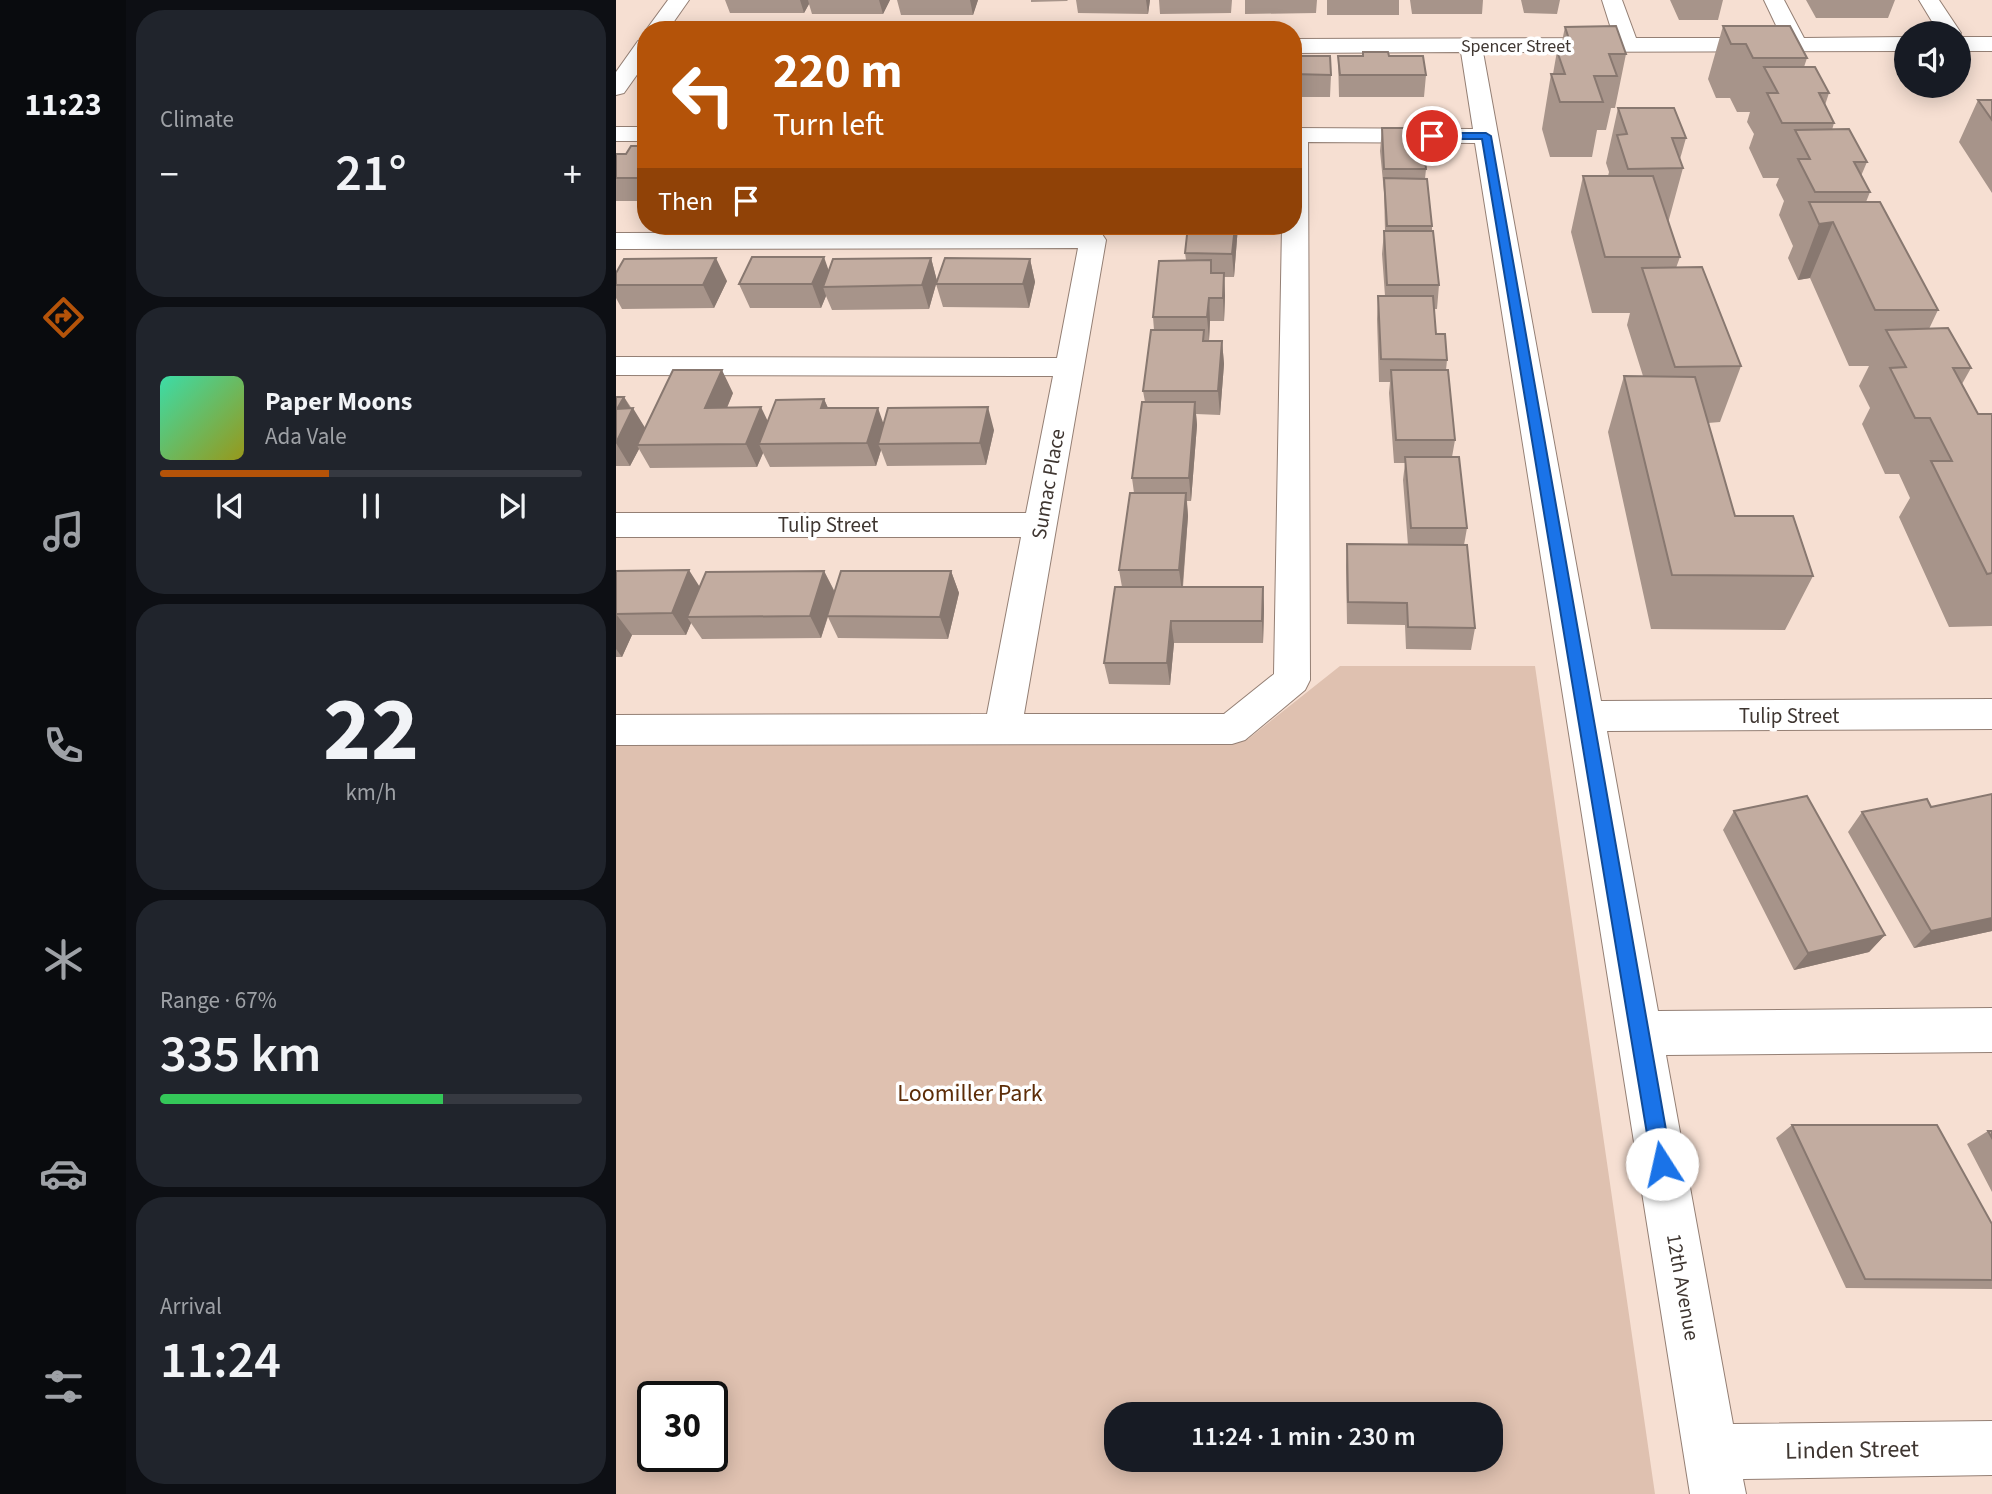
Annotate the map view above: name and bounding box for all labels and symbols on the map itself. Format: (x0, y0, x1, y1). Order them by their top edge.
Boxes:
street label: Spencer Street (1461, 34, 1571, 59)
pin (1402, 106, 1462, 166)
street label: Sumac Place (1024, 426, 1072, 542)
street label: Tulip Street (778, 510, 878, 540)
street label: Tulip Street (1739, 701, 1839, 731)
park label: Loomiller Park (897, 1076, 1043, 1111)
position arrow (1625, 1127, 1699, 1201)
street label: 12th Avenue (1659, 1231, 1707, 1343)
speed limit sign: 30 (637, 1381, 728, 1472)
street label: Linden Street (1785, 1431, 1919, 1469)

